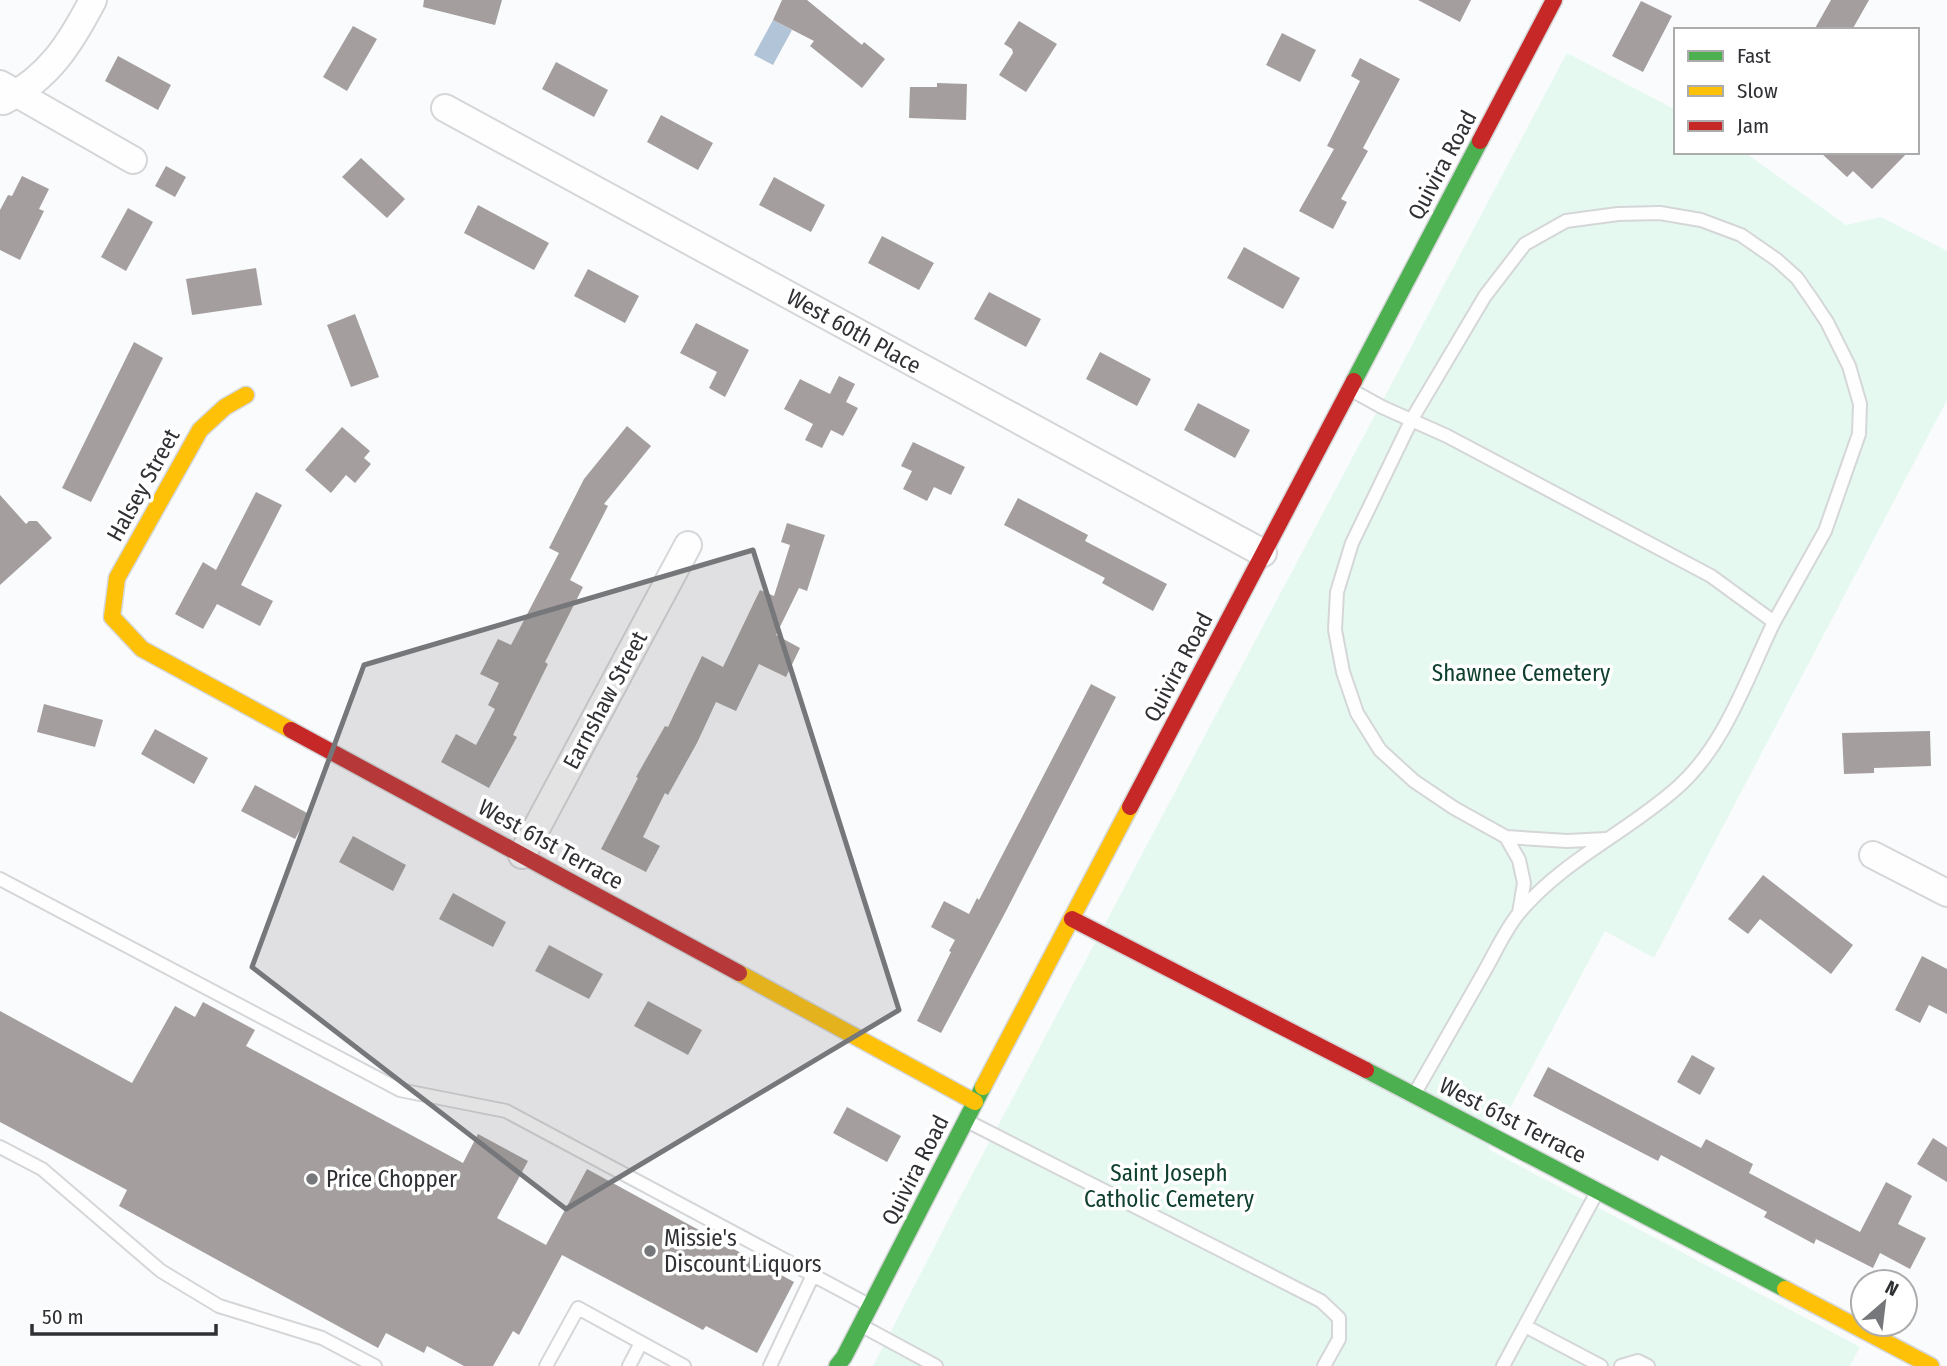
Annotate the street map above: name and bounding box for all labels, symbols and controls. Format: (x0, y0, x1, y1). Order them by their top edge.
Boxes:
legend (1674, 28, 1919, 154)
text: Fast (1737, 43, 1771, 69)
text: Slow (1737, 78, 1778, 104)
street label: Quivira Road (1401, 105, 1483, 225)
text: Jam (1737, 113, 1769, 139)
street label: West 60th Place (782, 283, 926, 379)
street label: Halsey Street (101, 423, 186, 546)
street label: Quivira Road (1137, 607, 1219, 727)
street label: Earnshaw Street (557, 626, 653, 774)
park label: Shawnee Cemetery (1432, 659, 1611, 687)
street label: West 61st Terrace (474, 793, 628, 895)
street label: West 61st Terrace (1435, 1071, 1591, 1169)
street label: Quivira Road (875, 1110, 955, 1230)
park label: Saint Joseph Catholic Cemetery (1084, 1159, 1255, 1213)
place label: Price Chopper (326, 1165, 457, 1193)
marker: Price Chopper (304, 1171, 320, 1187)
place label: Missie's Discount Liquors (664, 1224, 822, 1278)
marker: Missie's Discount Liquors (642, 1243, 658, 1259)
north arrow (1849, 1268, 1919, 1338)
text: N (1881, 1276, 1902, 1301)
scale bar (32, 1292, 215, 1336)
text: 50 m (42, 1304, 84, 1330)

